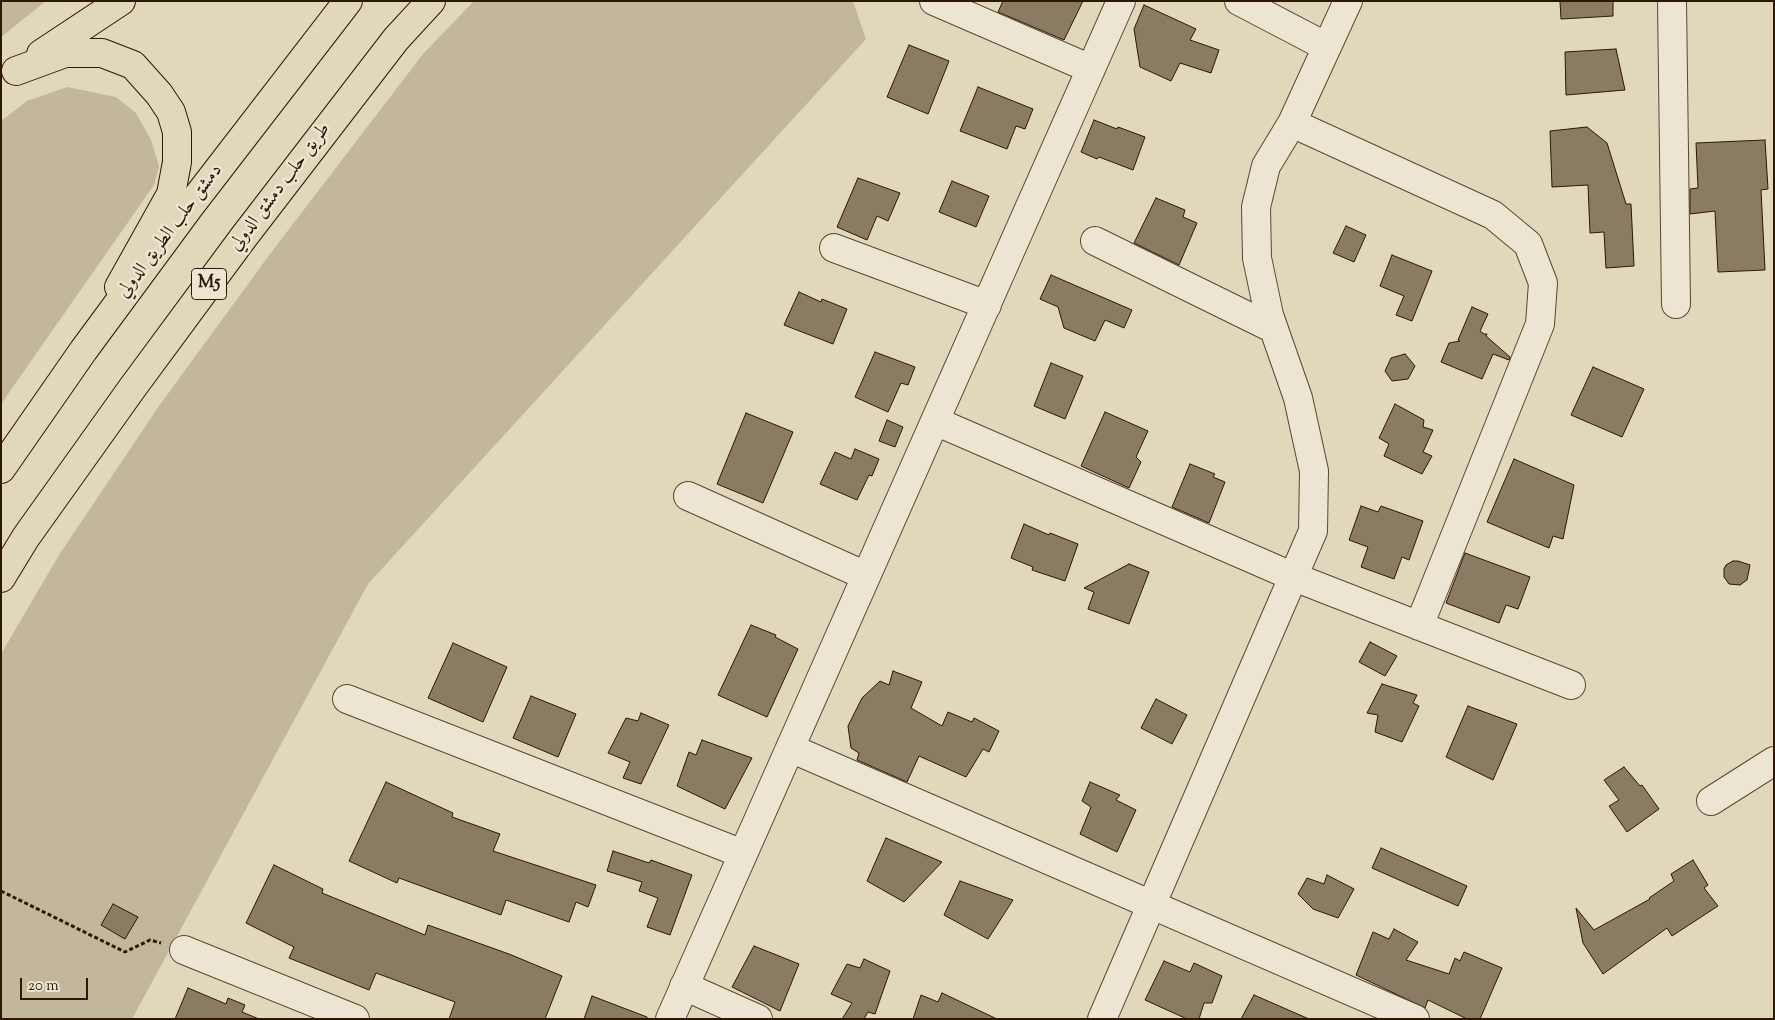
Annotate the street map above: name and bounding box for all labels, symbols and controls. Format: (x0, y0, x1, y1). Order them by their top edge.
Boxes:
street label: طريق حلب دمشق الدولي (225, 119, 337, 257)
street label: دمشق حلب الطريق الدولي (113, 161, 229, 303)
road number: M5 (192, 268, 226, 300)
scale bar (22, 968, 90, 1000)
text: 20 m (28, 976, 59, 997)

